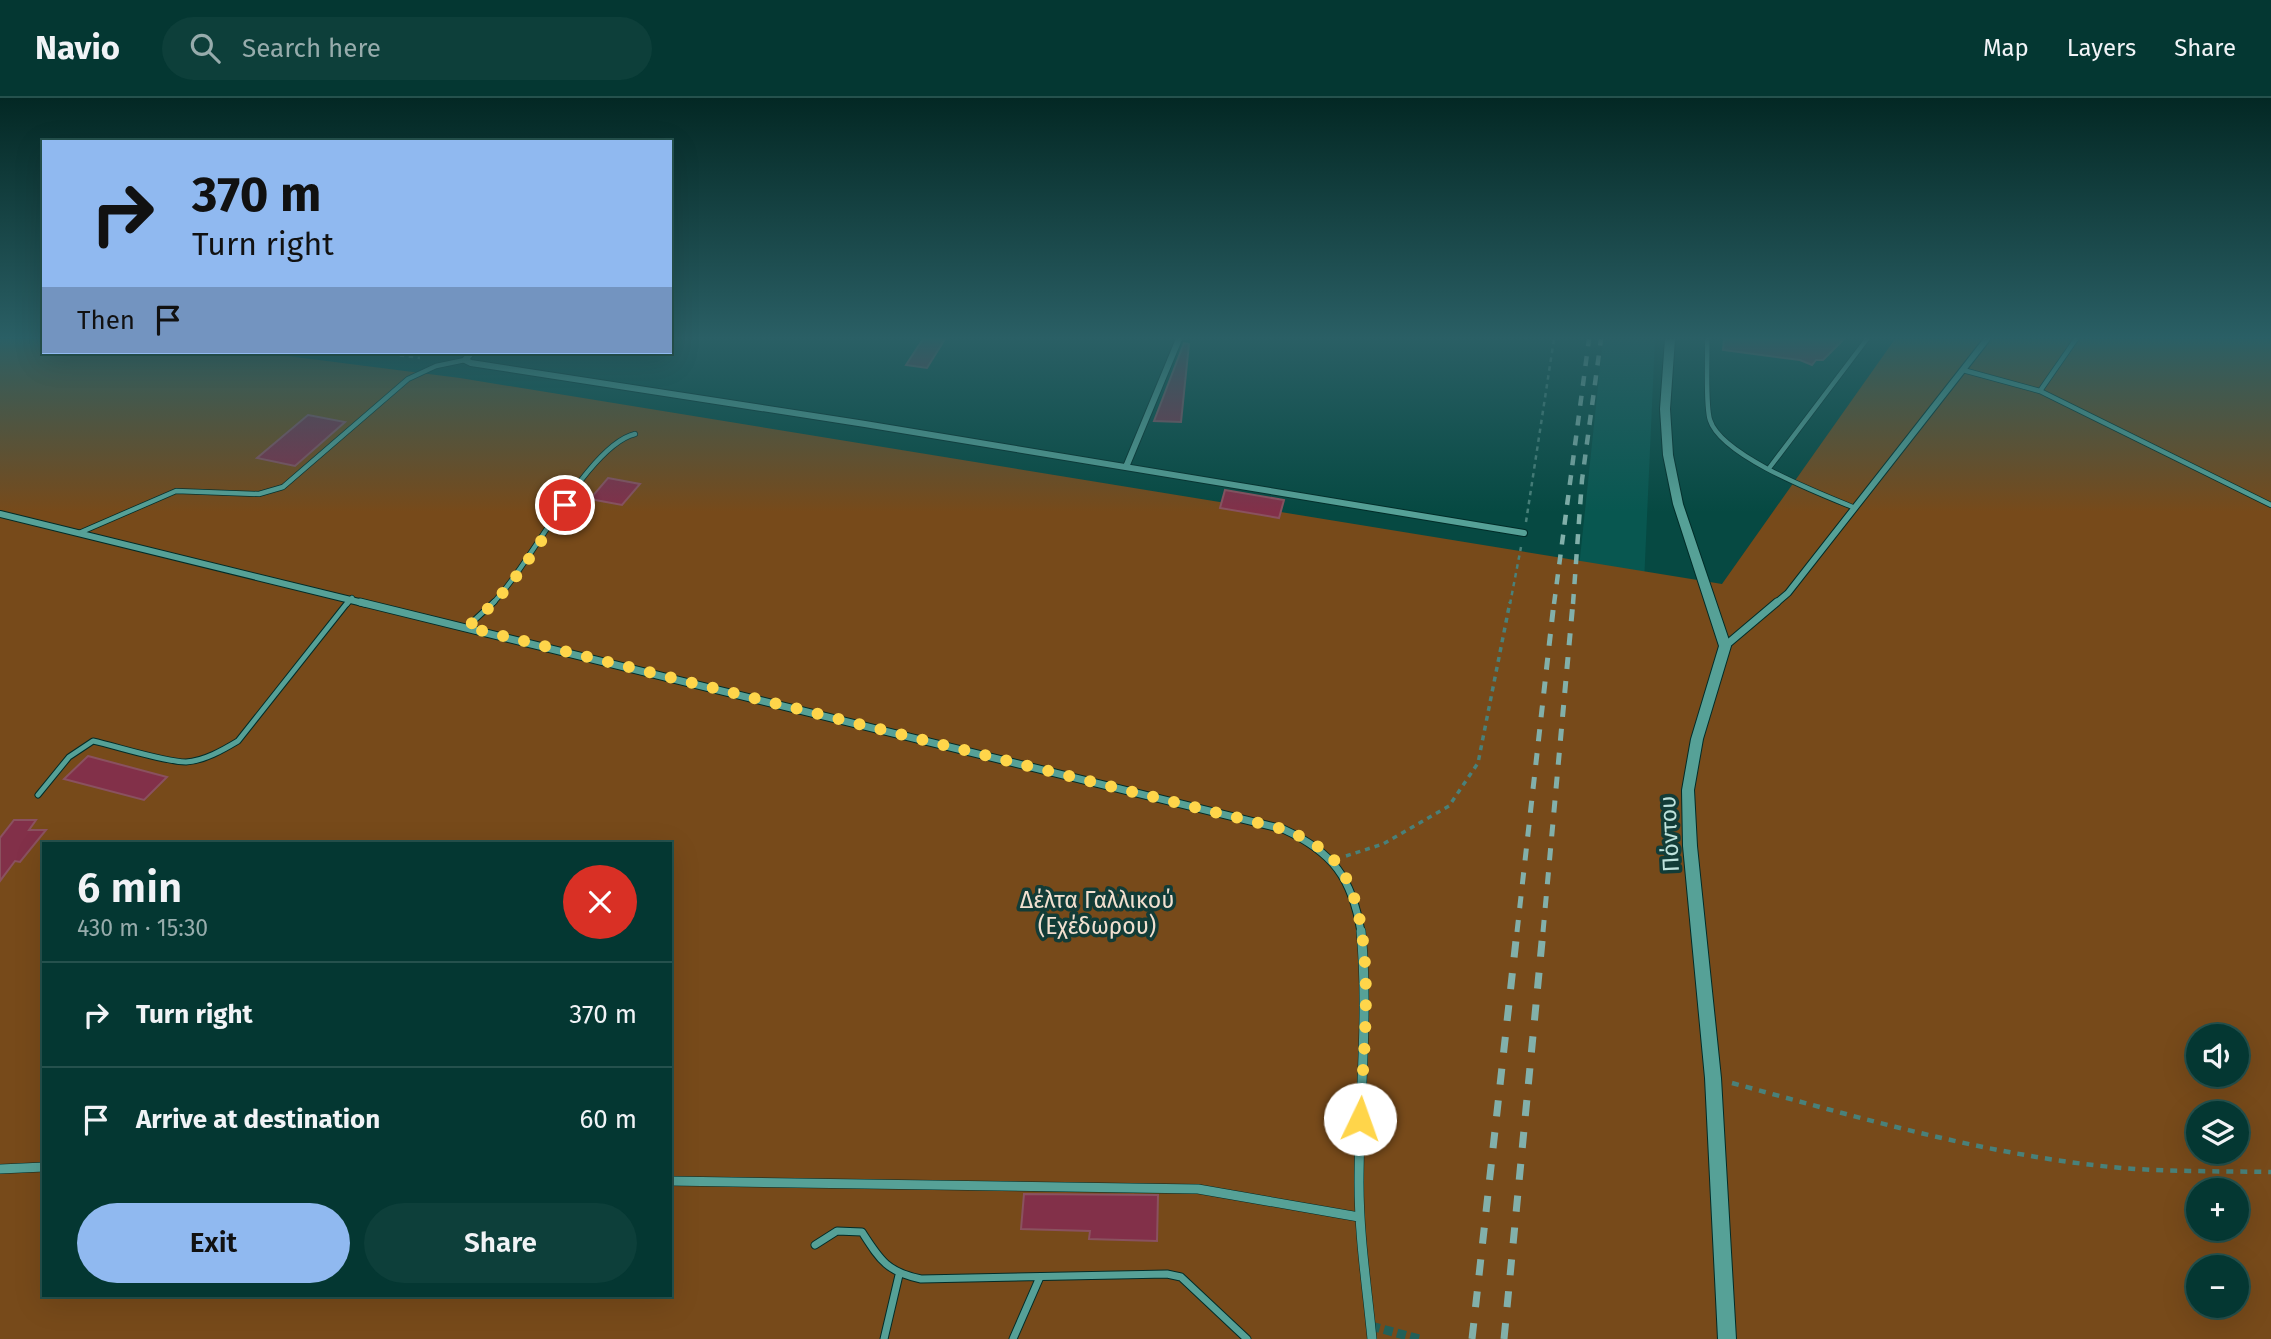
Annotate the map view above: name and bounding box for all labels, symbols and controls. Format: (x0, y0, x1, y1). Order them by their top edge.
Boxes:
search box (162, 17, 652, 80)
text: Navio (35, 28, 120, 68)
icon: search (186, 29, 224, 67)
text: Search here (242, 33, 381, 64)
text: Map (1983, 34, 2029, 62)
text: Layers (2067, 34, 2136, 62)
text: Share (2174, 34, 2236, 62)
text: 370 m (192, 165, 321, 224)
icon: right (77, 168, 168, 259)
text: Turn right (192, 225, 334, 263)
icon: arrive (149, 301, 187, 339)
text: Then (77, 305, 135, 336)
pin (535, 475, 595, 535)
icon: arrive (546, 486, 584, 524)
street label: Πόντου (1653, 795, 1685, 873)
text: 6 min (77, 863, 182, 913)
button: close (563, 865, 637, 939)
park label: Δέλτα Γαλλικού (Εχέδωρου) (1020, 886, 1174, 940)
text: 430 m · 15:30 (77, 914, 208, 942)
icon: right (77, 996, 115, 1034)
text: Turn right (136, 999, 253, 1030)
text: 370 m (569, 999, 637, 1030)
map controls (2186, 1024, 2249, 1318)
button: sound (2186, 1024, 2249, 1087)
position arrow (1323, 1082, 1397, 1156)
icon: arrive (77, 1101, 115, 1139)
button: layers (2186, 1101, 2249, 1164)
text: Arrive at destination (136, 1104, 380, 1135)
text: 60 m (579, 1104, 637, 1135)
button: + (2186, 1178, 2249, 1241)
button: Exit (77, 1203, 350, 1283)
button: Share (364, 1203, 637, 1283)
button: − (2186, 1255, 2249, 1318)

